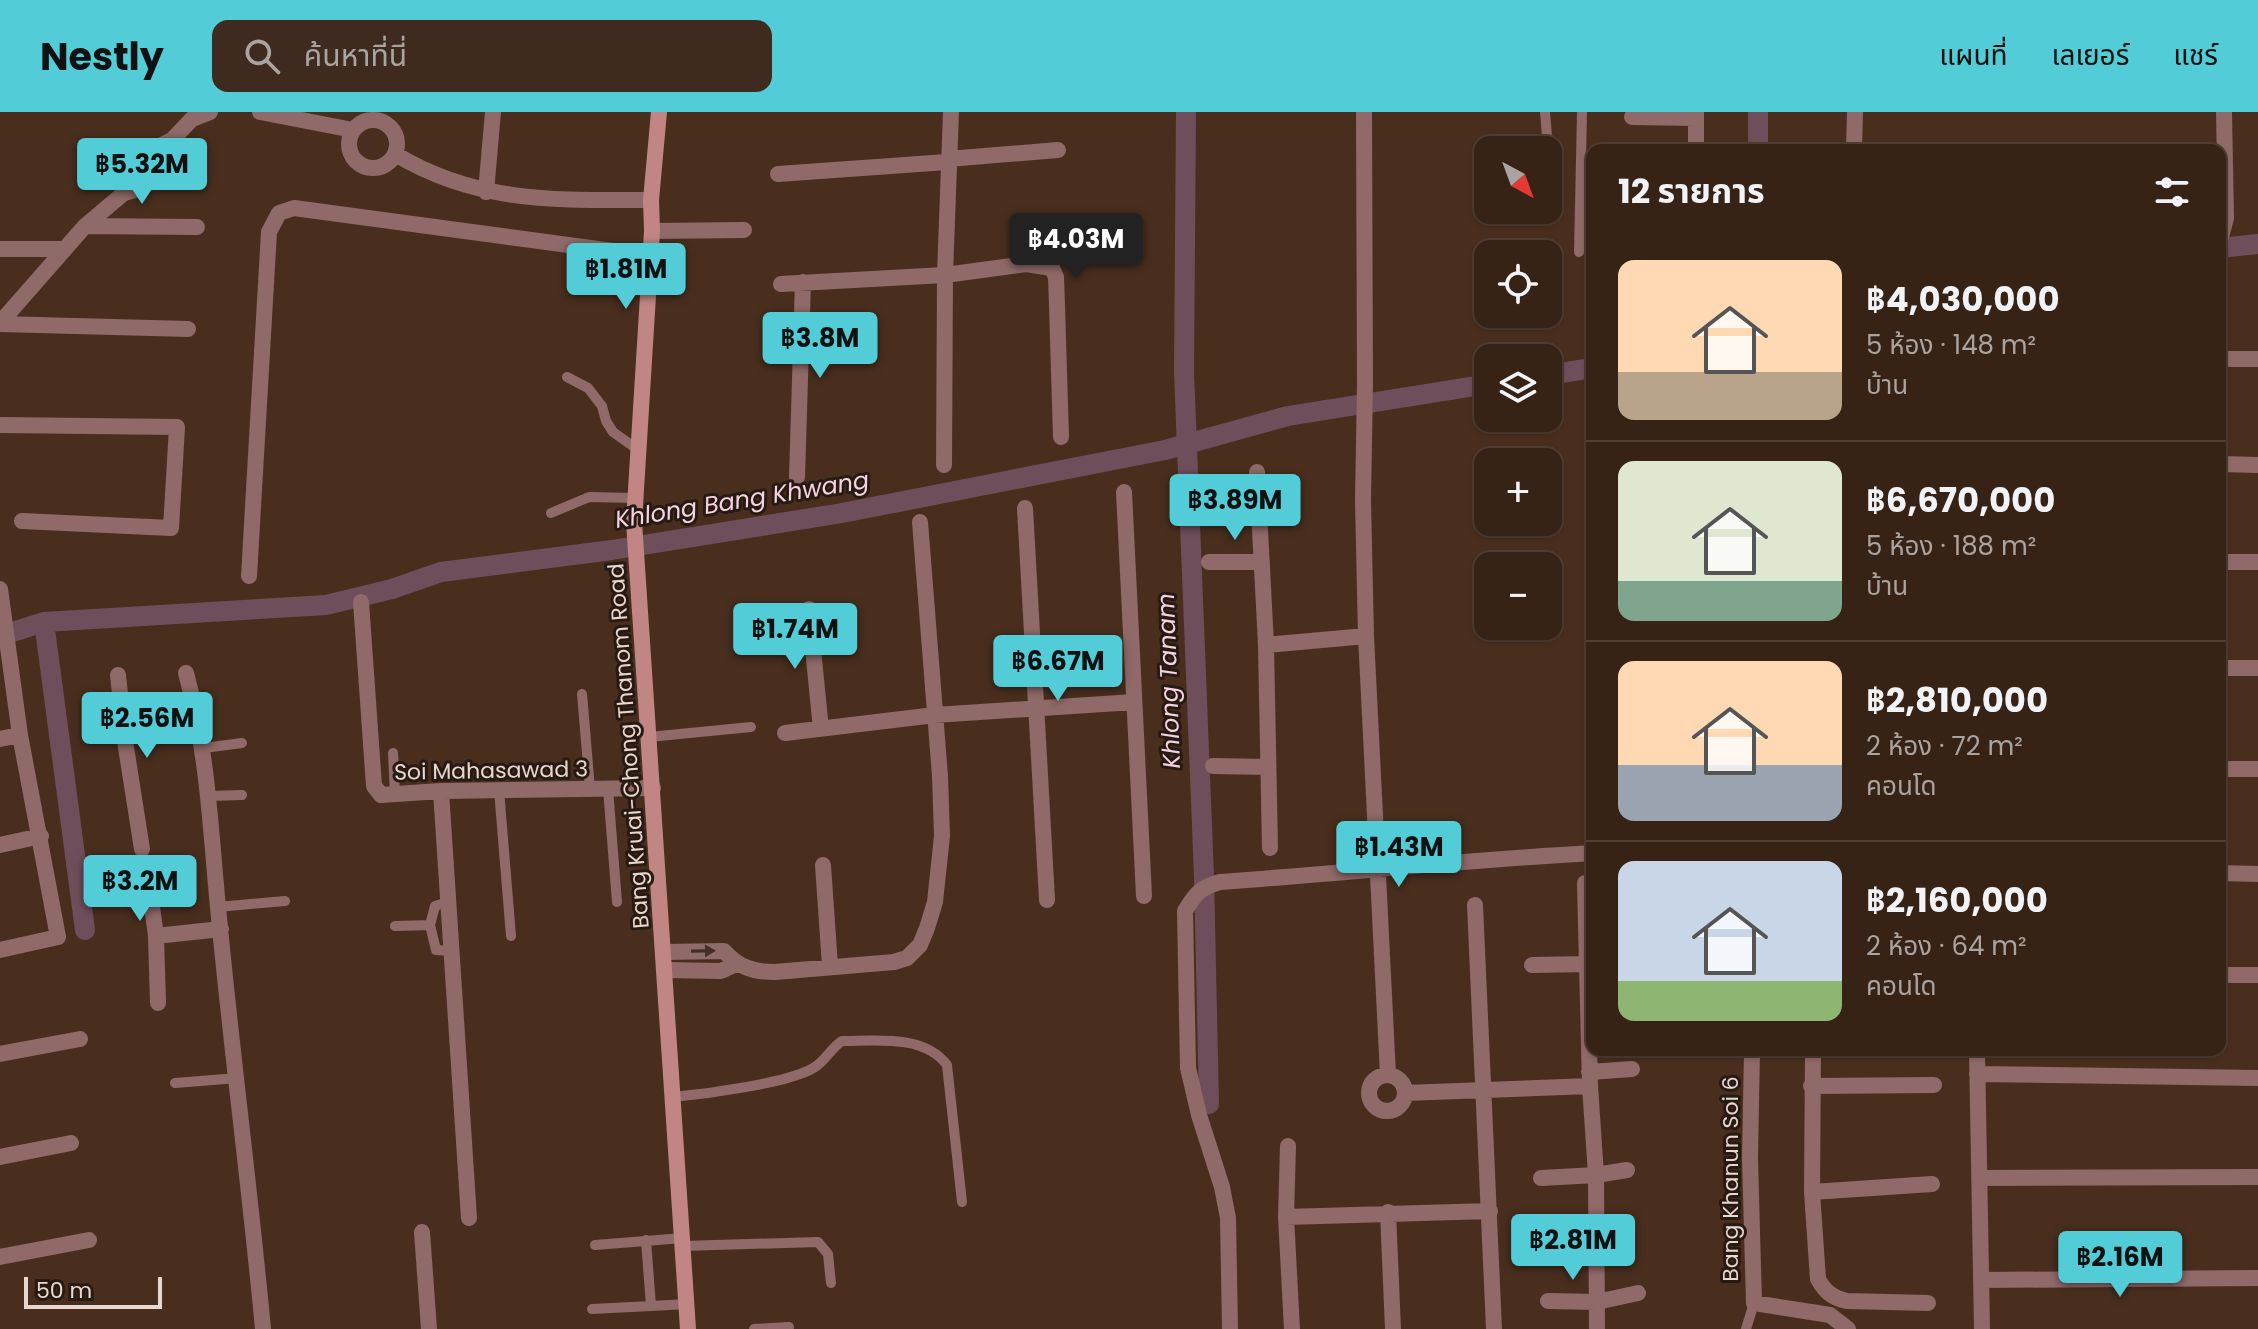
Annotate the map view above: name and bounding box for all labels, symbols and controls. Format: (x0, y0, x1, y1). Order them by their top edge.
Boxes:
search box (212, 20, 772, 92)
text: Nestly (40, 30, 164, 83)
icon: search (240, 34, 284, 78)
text: ค้นหาที่นี่ (304, 34, 407, 77)
text: แผนที่ (1939, 36, 2008, 75)
text: เลเยอร์ (2052, 36, 2129, 75)
text: แชร์ (2173, 36, 2218, 75)
north arrow (1474, 136, 1562, 224)
map controls (1474, 136, 1562, 640)
pin: ฿5.32M (77, 138, 207, 206)
text: ฿5.32M (95, 146, 189, 182)
text: 12 รายการ (1618, 167, 1765, 215)
icon: filters (2150, 170, 2194, 214)
pin: ฿4.03M (1011, 213, 1141, 281)
text: ฿4.03M (1028, 221, 1124, 257)
button: locate (1474, 240, 1562, 328)
pin: ฿1.81M (561, 243, 691, 311)
text: ฿1.81M (585, 251, 667, 287)
text: ฿4,030,000 (1866, 275, 2060, 323)
icon: home (1682, 292, 1778, 388)
pin: ฿3.8M (764, 312, 876, 380)
text: ฿3.8M (781, 320, 859, 356)
text: 5 ห้อง · 148 m² (1866, 327, 2036, 363)
button: layers (1474, 344, 1562, 432)
text: บ้าน (1866, 367, 1908, 403)
button: + (1474, 448, 1562, 536)
water label: Khlong Bang Khwang (613, 463, 871, 536)
pin: ฿3.89M (1170, 474, 1300, 542)
text: ฿6,670,000 (1866, 476, 2055, 524)
text: ฿3.89M (1188, 482, 1282, 518)
icon: home (1682, 493, 1778, 589)
text: 5 ห้อง · 188 m² (1866, 528, 2036, 564)
button: − (1474, 552, 1562, 640)
street label: Bang Kruai-Chong Thanom Road (600, 562, 657, 929)
text: บ้าน (1866, 568, 1908, 604)
water label: Khlong Tanam (1149, 593, 1188, 769)
pin: ฿1.74M (730, 603, 860, 671)
text: ฿1.74M (751, 611, 839, 647)
pin: ฿6.67M (993, 635, 1123, 703)
text: ฿6.67M (1011, 643, 1105, 679)
text: ฿2,810,000 (1866, 676, 2048, 724)
pin: ฿2.56M (82, 692, 212, 760)
icon: home (1682, 693, 1778, 789)
text: ฿2.56M (100, 700, 194, 736)
text: 2 ห้อง · 72 m² (1866, 728, 2023, 764)
street label: Soi Mahasawad 3 (394, 753, 588, 788)
text: คอนโด (1866, 768, 1937, 804)
pin: ฿1.43M (1334, 821, 1464, 889)
text: ฿1.43M (1354, 829, 1444, 865)
pin: ฿3.2M (84, 855, 196, 923)
text: ฿3.2M (102, 863, 178, 899)
text: ฿2,160,000 (1866, 876, 2048, 924)
icon: home (1682, 893, 1778, 989)
text: 2 ห้อง · 64 m² (1866, 928, 2027, 964)
one-way arrow (691, 945, 716, 958)
text: คอนโด (1866, 968, 1937, 1004)
street label: Bang Khanun Soi 6 (1715, 1076, 1746, 1282)
pin: ฿2.81M (1508, 1214, 1638, 1282)
text: ฿2.81M (1529, 1222, 1617, 1258)
pin: ฿2.16M (2055, 1231, 2185, 1299)
text: ฿2.16M (2076, 1239, 2164, 1275)
scale bar (24, 1273, 162, 1309)
text: 50 m (36, 1275, 92, 1306)

